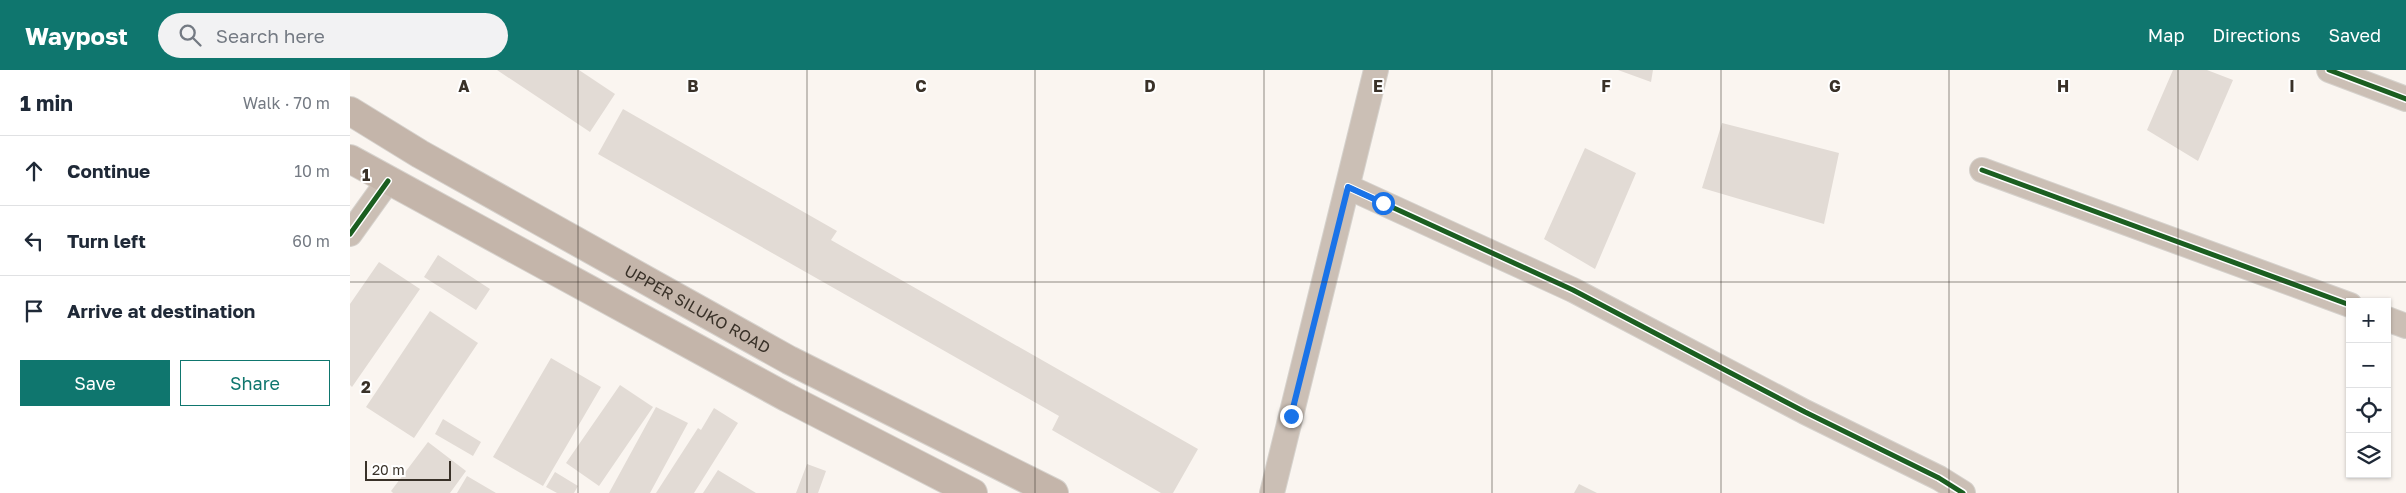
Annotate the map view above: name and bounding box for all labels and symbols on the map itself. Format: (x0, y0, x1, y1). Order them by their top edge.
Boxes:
text: A (458, 76, 470, 96)
text: B (687, 76, 699, 96)
text: C (915, 76, 927, 96)
text: D (1144, 76, 1156, 96)
text: E (1373, 76, 1383, 96)
text: F (1601, 76, 1611, 96)
text: G (1829, 76, 1841, 96)
text: H (2057, 76, 2069, 96)
text: I (2289, 76, 2295, 96)
text: 1 (362, 165, 370, 185)
route start (1372, 192, 1395, 215)
street label: UPPER SILUKO ROAD (621, 260, 774, 358)
text: 2 (361, 377, 371, 397)
route end (1280, 405, 1303, 428)
scale bar (365, 458, 451, 481)

